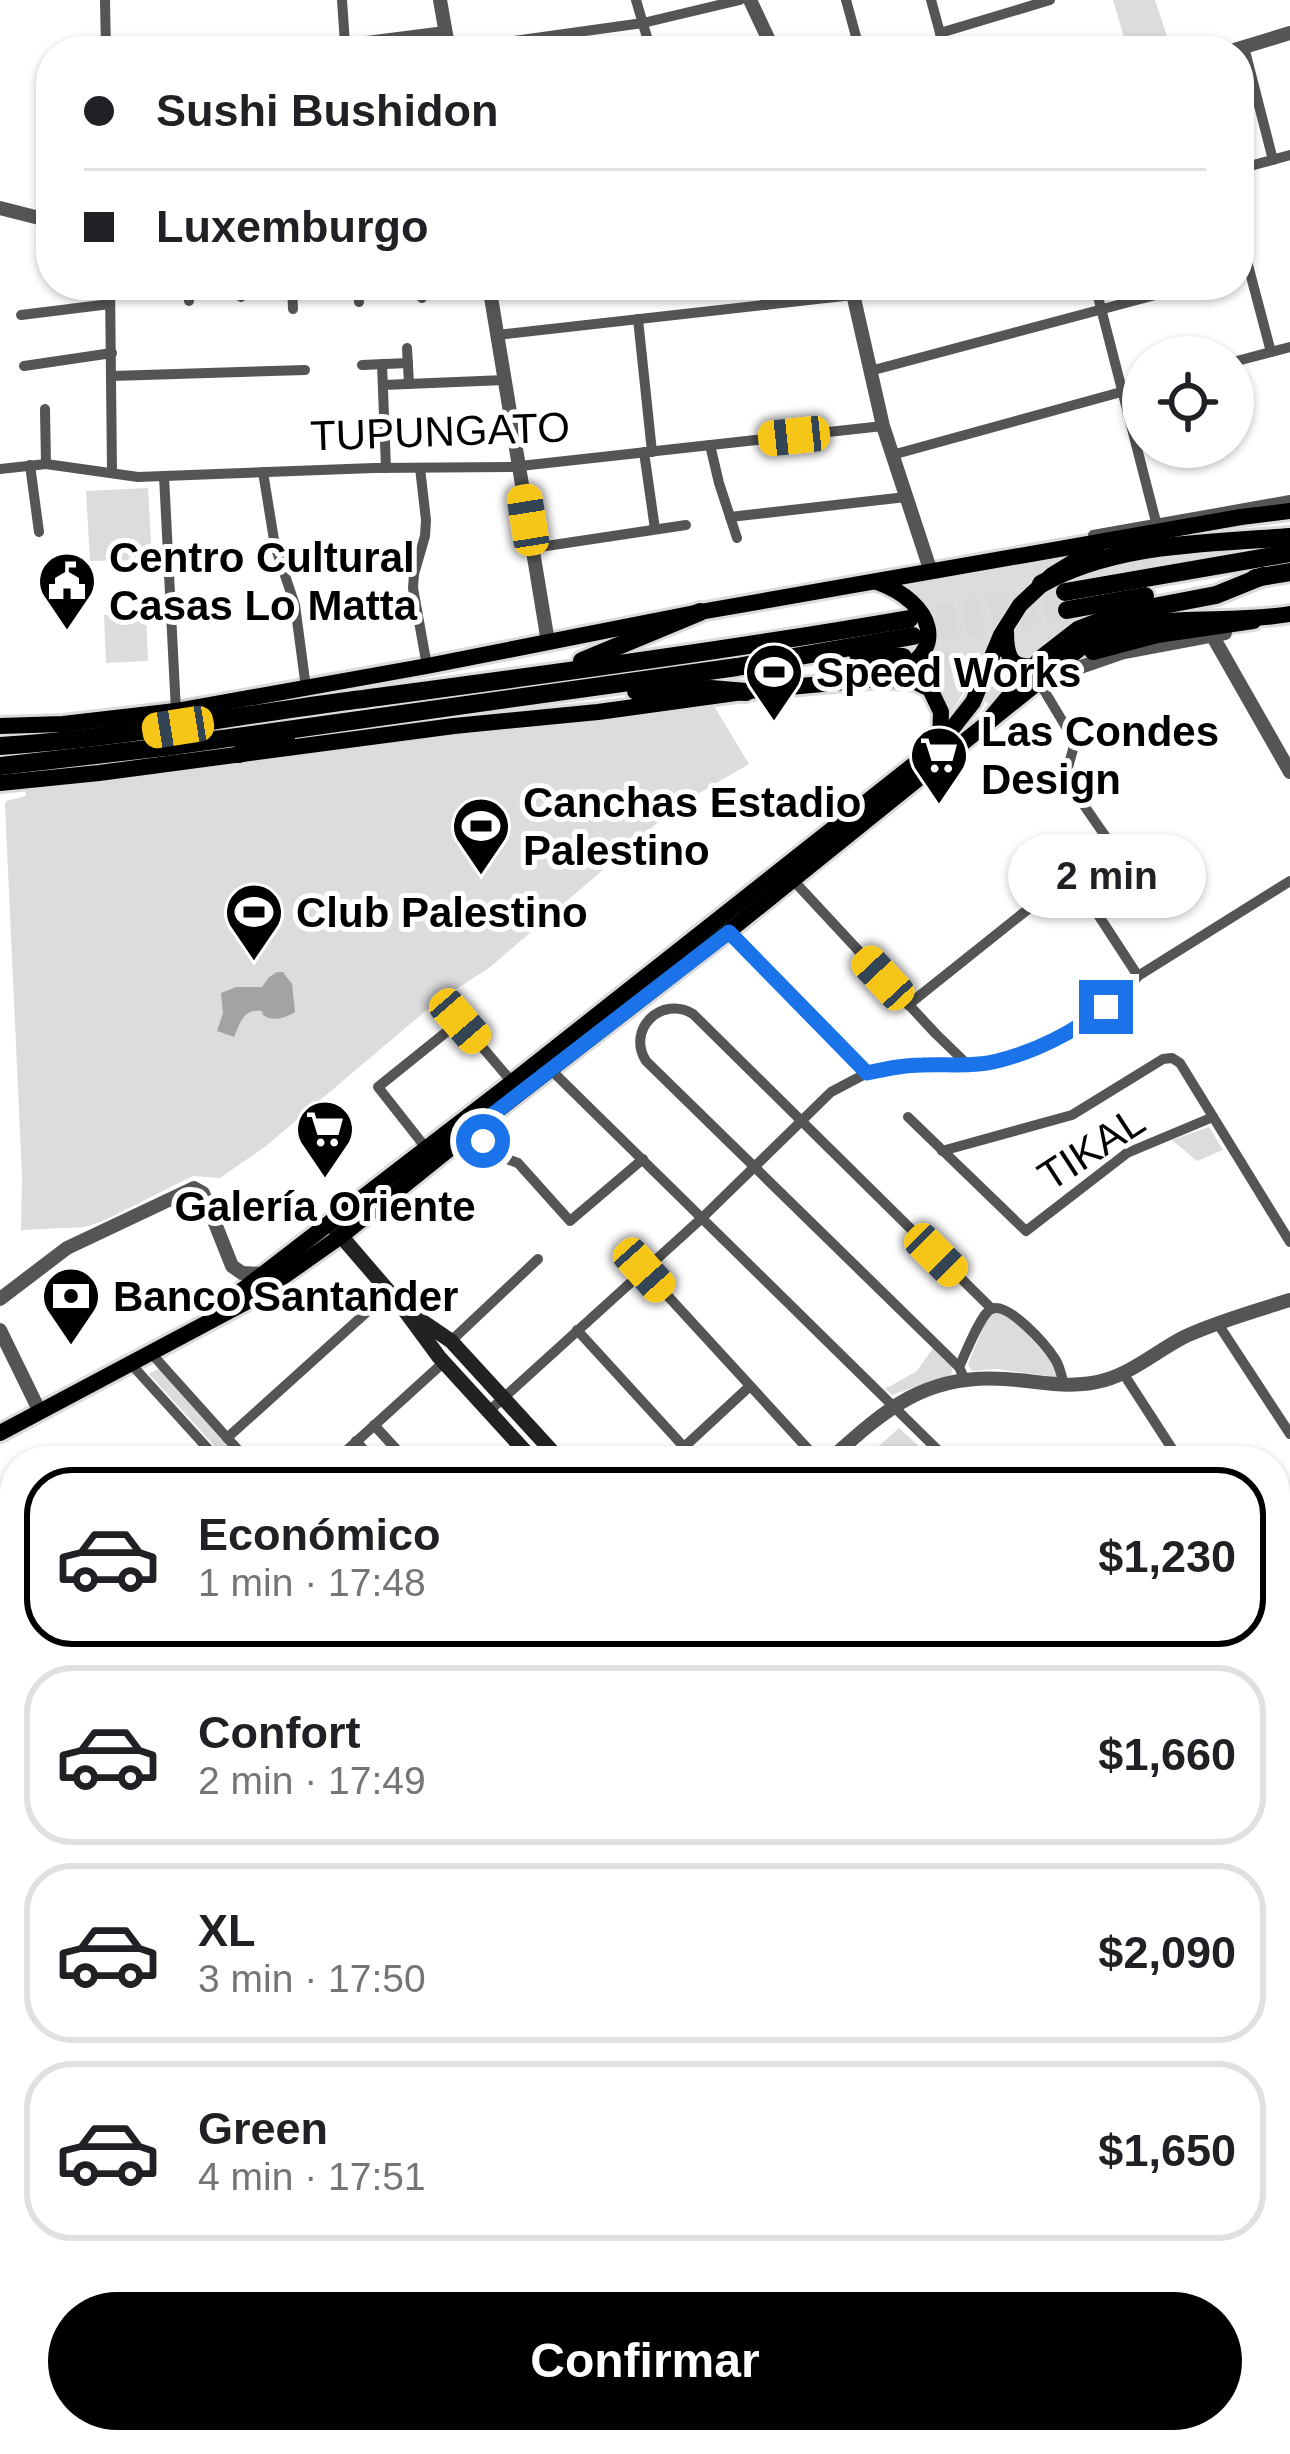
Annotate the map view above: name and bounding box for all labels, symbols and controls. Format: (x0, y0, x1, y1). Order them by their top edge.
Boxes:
text: Sushi Bushidon (156, 85, 499, 136)
text: Luxemburgo (156, 201, 429, 252)
map controls (1122, 336, 1254, 468)
button: locate (1122, 336, 1254, 468)
street label: TUPUNGATO (309, 403, 571, 460)
car (756, 414, 832, 458)
car (505, 482, 551, 558)
place label: Centro Cultural Casas Lo Matta (109, 534, 418, 629)
public building icon: Centro Cultural Casas Lo Matta (36, 550, 98, 632)
sports icon: Speed Works (743, 641, 805, 723)
place label: Speed Works (816, 649, 1081, 696)
car (140, 704, 216, 750)
place label: Las Condes Design (981, 708, 1219, 803)
supermarket icon: Las Condes Design (908, 724, 970, 806)
place label: Canchas Estadio Palestino (523, 779, 861, 874)
sports icon: Canchas Estadio Palestino (450, 795, 512, 877)
callout: 2 min (1007, 833, 1205, 917)
text: 2 min (1056, 854, 1158, 897)
sports icon: Club Palestino (223, 881, 285, 963)
place label: Club Palestino (296, 889, 588, 936)
car (845, 939, 921, 1017)
route end (1079, 980, 1133, 1034)
car (423, 982, 497, 1060)
street label: TIKAL (1030, 1097, 1153, 1200)
supermarket icon: Galería Oriente (294, 1098, 356, 1180)
route start (456, 1114, 510, 1168)
place label: Galería Oriente (174, 1183, 476, 1230)
car (898, 1217, 974, 1293)
car (607, 1231, 681, 1309)
bank icon: Banco Santander (40, 1265, 102, 1347)
place label: Banco Santander (113, 1273, 458, 1320)
icon: car (54, 1503, 162, 1611)
text: Económico (198, 1509, 441, 1560)
text: $1,230 (1098, 1531, 1236, 1582)
text: 1 min · 17:48 (198, 1561, 426, 1604)
icon: car (54, 1701, 162, 1809)
text: Confort (198, 1707, 360, 1758)
text: $1,660 (1098, 1729, 1236, 1780)
text: 2 min · 17:49 (198, 1759, 426, 1802)
icon: car (54, 1899, 162, 2007)
text: XL (198, 1905, 256, 1956)
text: $2,090 (1098, 1927, 1236, 1978)
text: 3 min · 17:50 (198, 1957, 426, 2000)
icon: car (54, 2097, 162, 2205)
text: Green (198, 2103, 328, 2154)
text: $1,650 (1098, 2125, 1236, 2176)
text: 4 min · 17:51 (198, 2155, 426, 2198)
button: Confirmar (48, 2292, 1242, 2430)

